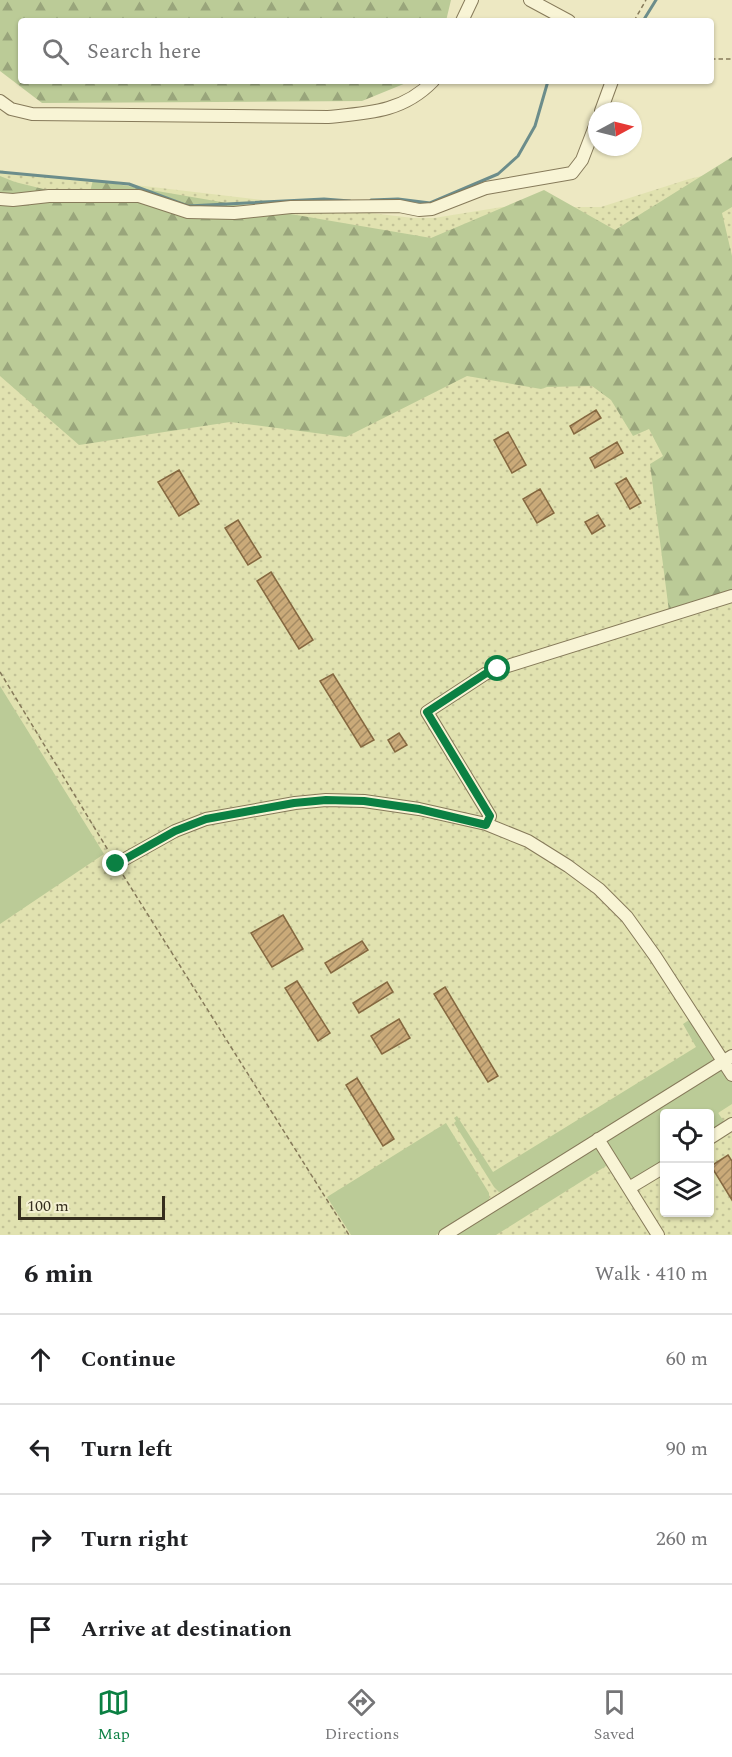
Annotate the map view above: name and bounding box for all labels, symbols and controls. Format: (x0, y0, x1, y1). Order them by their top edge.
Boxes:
search box (18, 18, 714, 84)
icon: search (39, 35, 72, 68)
text: Search here (87, 35, 201, 68)
north arrow (588, 102, 642, 156)
route start (484, 655, 510, 681)
route end (102, 850, 128, 876)
map controls (660, 1109, 714, 1217)
button: locate (660, 1109, 714, 1163)
button: layers (660, 1163, 714, 1217)
scale bar (18, 1193, 165, 1220)
text: 100 m (27, 1194, 69, 1218)
text: 6 min (24, 1254, 93, 1294)
text: Walk · 410 m (595, 1259, 708, 1289)
icon: ahead (24, 1343, 57, 1376)
text: Continue (81, 1343, 176, 1376)
text: 60 m (666, 1344, 708, 1374)
icon: left (24, 1433, 57, 1466)
text: Turn left (81, 1433, 173, 1466)
text: 90 m (666, 1434, 708, 1464)
icon: right (24, 1523, 57, 1556)
text: Turn right (81, 1523, 188, 1556)
text: 260 m (656, 1524, 708, 1554)
icon: arrive (24, 1613, 57, 1646)
text: Arrive at destination (81, 1613, 292, 1646)
tab: Map (97, 1686, 130, 1746)
tab: Directions (325, 1686, 399, 1746)
tab: Saved (594, 1686, 635, 1746)

